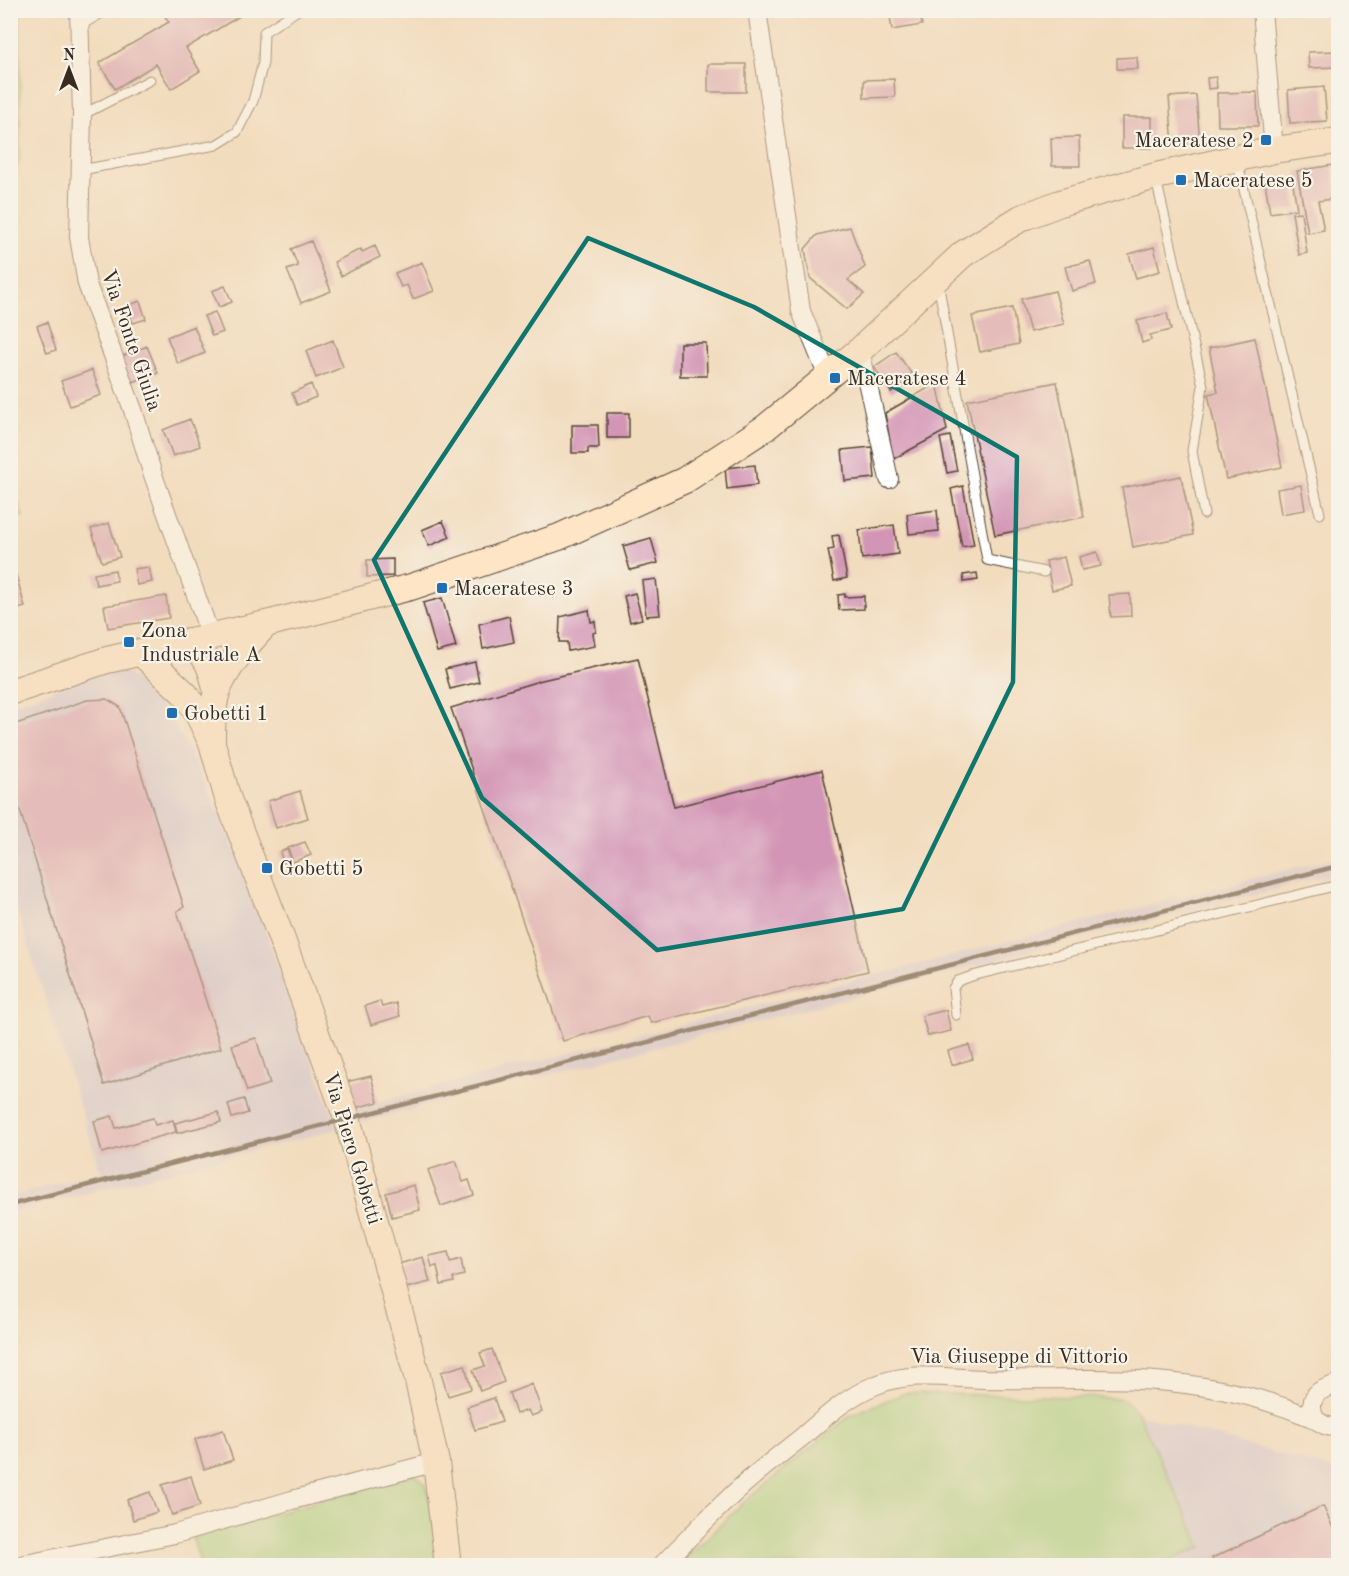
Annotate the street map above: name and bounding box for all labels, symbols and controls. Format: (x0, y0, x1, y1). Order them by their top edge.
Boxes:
north arrow (39, 39, 99, 99)
text: N (63, 48, 76, 64)
place label: Maceratese 2 (1134, 131, 1254, 152)
marker: Maceratese 2 (1259, 133, 1273, 147)
place label: Maceratese 5 (1193, 171, 1313, 192)
marker: Maceratese 5 (1174, 173, 1188, 187)
street label: Via Fonte Giulia (97, 267, 165, 414)
place label: Maceratese 4 (847, 369, 967, 390)
marker: Maceratese 4 (828, 371, 842, 385)
place label: Maceratese 3 (454, 579, 574, 600)
marker: Maceratese 3 (435, 581, 449, 595)
place label: Zona Industriale A (141, 621, 261, 666)
marker: Zona Industriale A (122, 635, 136, 649)
place label: Gobetti 1 (184, 704, 268, 725)
marker: Gobetti 1 (165, 706, 179, 720)
place label: Gobetti 5 (279, 859, 363, 880)
marker: Gobetti 5 (260, 861, 274, 875)
street label: Via Piero Gobetti (318, 1070, 385, 1227)
street label: Via Giuseppe di Vittorio (910, 1347, 1128, 1368)

